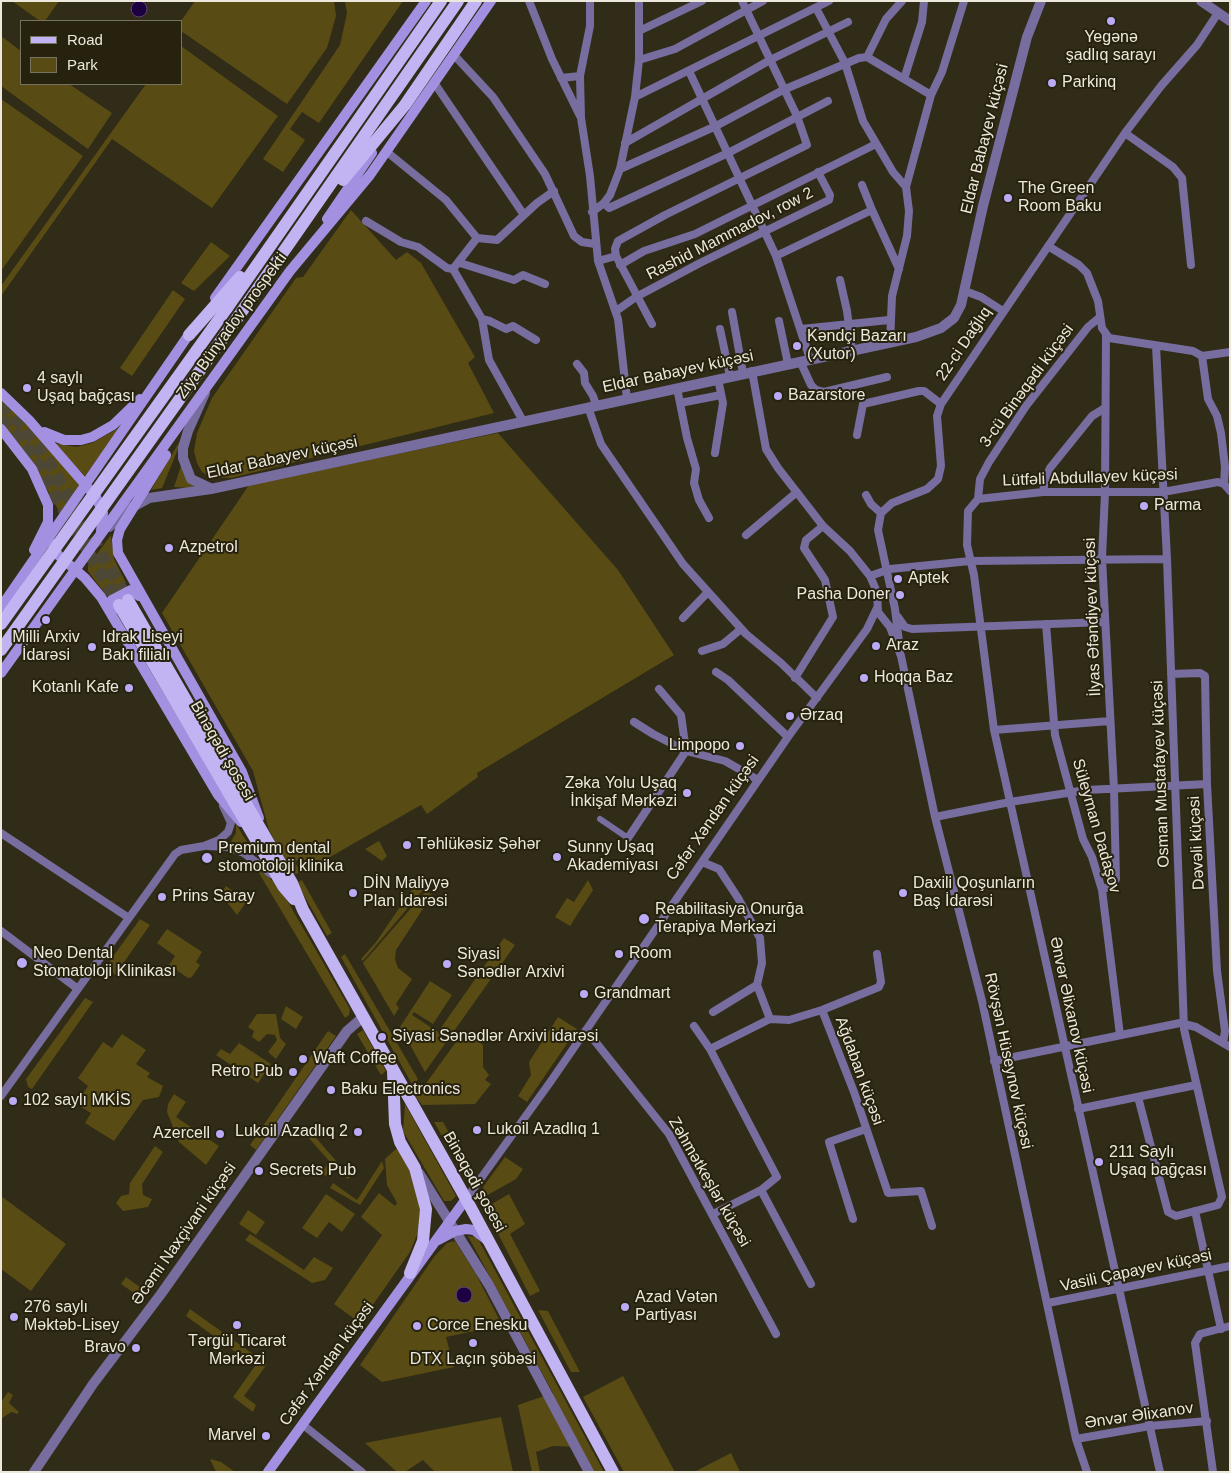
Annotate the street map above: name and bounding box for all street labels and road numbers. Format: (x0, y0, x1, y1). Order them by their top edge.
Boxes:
street label: Eldar Babayev küçəsi (957, 62, 1013, 216)
street label: Rashid Mammadov, row 2 (643, 184, 817, 284)
street label: Ziya Bünyadov prospekti (173, 249, 291, 403)
street label: 22-ci Dağlıq (932, 303, 996, 385)
street label: 3-cü Binəqədi küçəsi (976, 321, 1078, 451)
street label: Eldar Babayev küçəsi (601, 347, 755, 397)
street label: Eldar Babayev küçəsi (205, 433, 359, 483)
street label: Lütfəli Abdullayev küçəsi (1002, 465, 1178, 491)
street label: İlyas Əfəndiyev küçəsi (1081, 537, 1105, 697)
street label: Osman Mustafayev küçəsi (1148, 680, 1174, 868)
street label: Binəqədi şosesi (186, 698, 258, 804)
street label: Cəfər Xəndan küçəsi (663, 752, 763, 884)
street label: Süleyman Dadaşov (1068, 757, 1124, 895)
street label: Dəvəli küçəsi (1185, 795, 1209, 891)
street label: Ənvər Əlixanov küçəsi (1045, 935, 1097, 1095)
street label: Rövşən Hüseynov küçəsi (980, 971, 1036, 1151)
street label: Ağdaban küçəsi (831, 1014, 887, 1128)
street label: Zəhmətkeşlər küçəsi (664, 1114, 754, 1250)
street label: Binəqədi şosesi (438, 1128, 510, 1236)
street label: Əcəmi Naxçivani küçəsi (128, 1159, 240, 1309)
street label: Vasili Çapayev küçəsi (1058, 1246, 1214, 1296)
street label: Cəfər Xəndan küçəsi (276, 1298, 378, 1430)
street label: Ənvər Əlixanov (1083, 1399, 1195, 1433)

